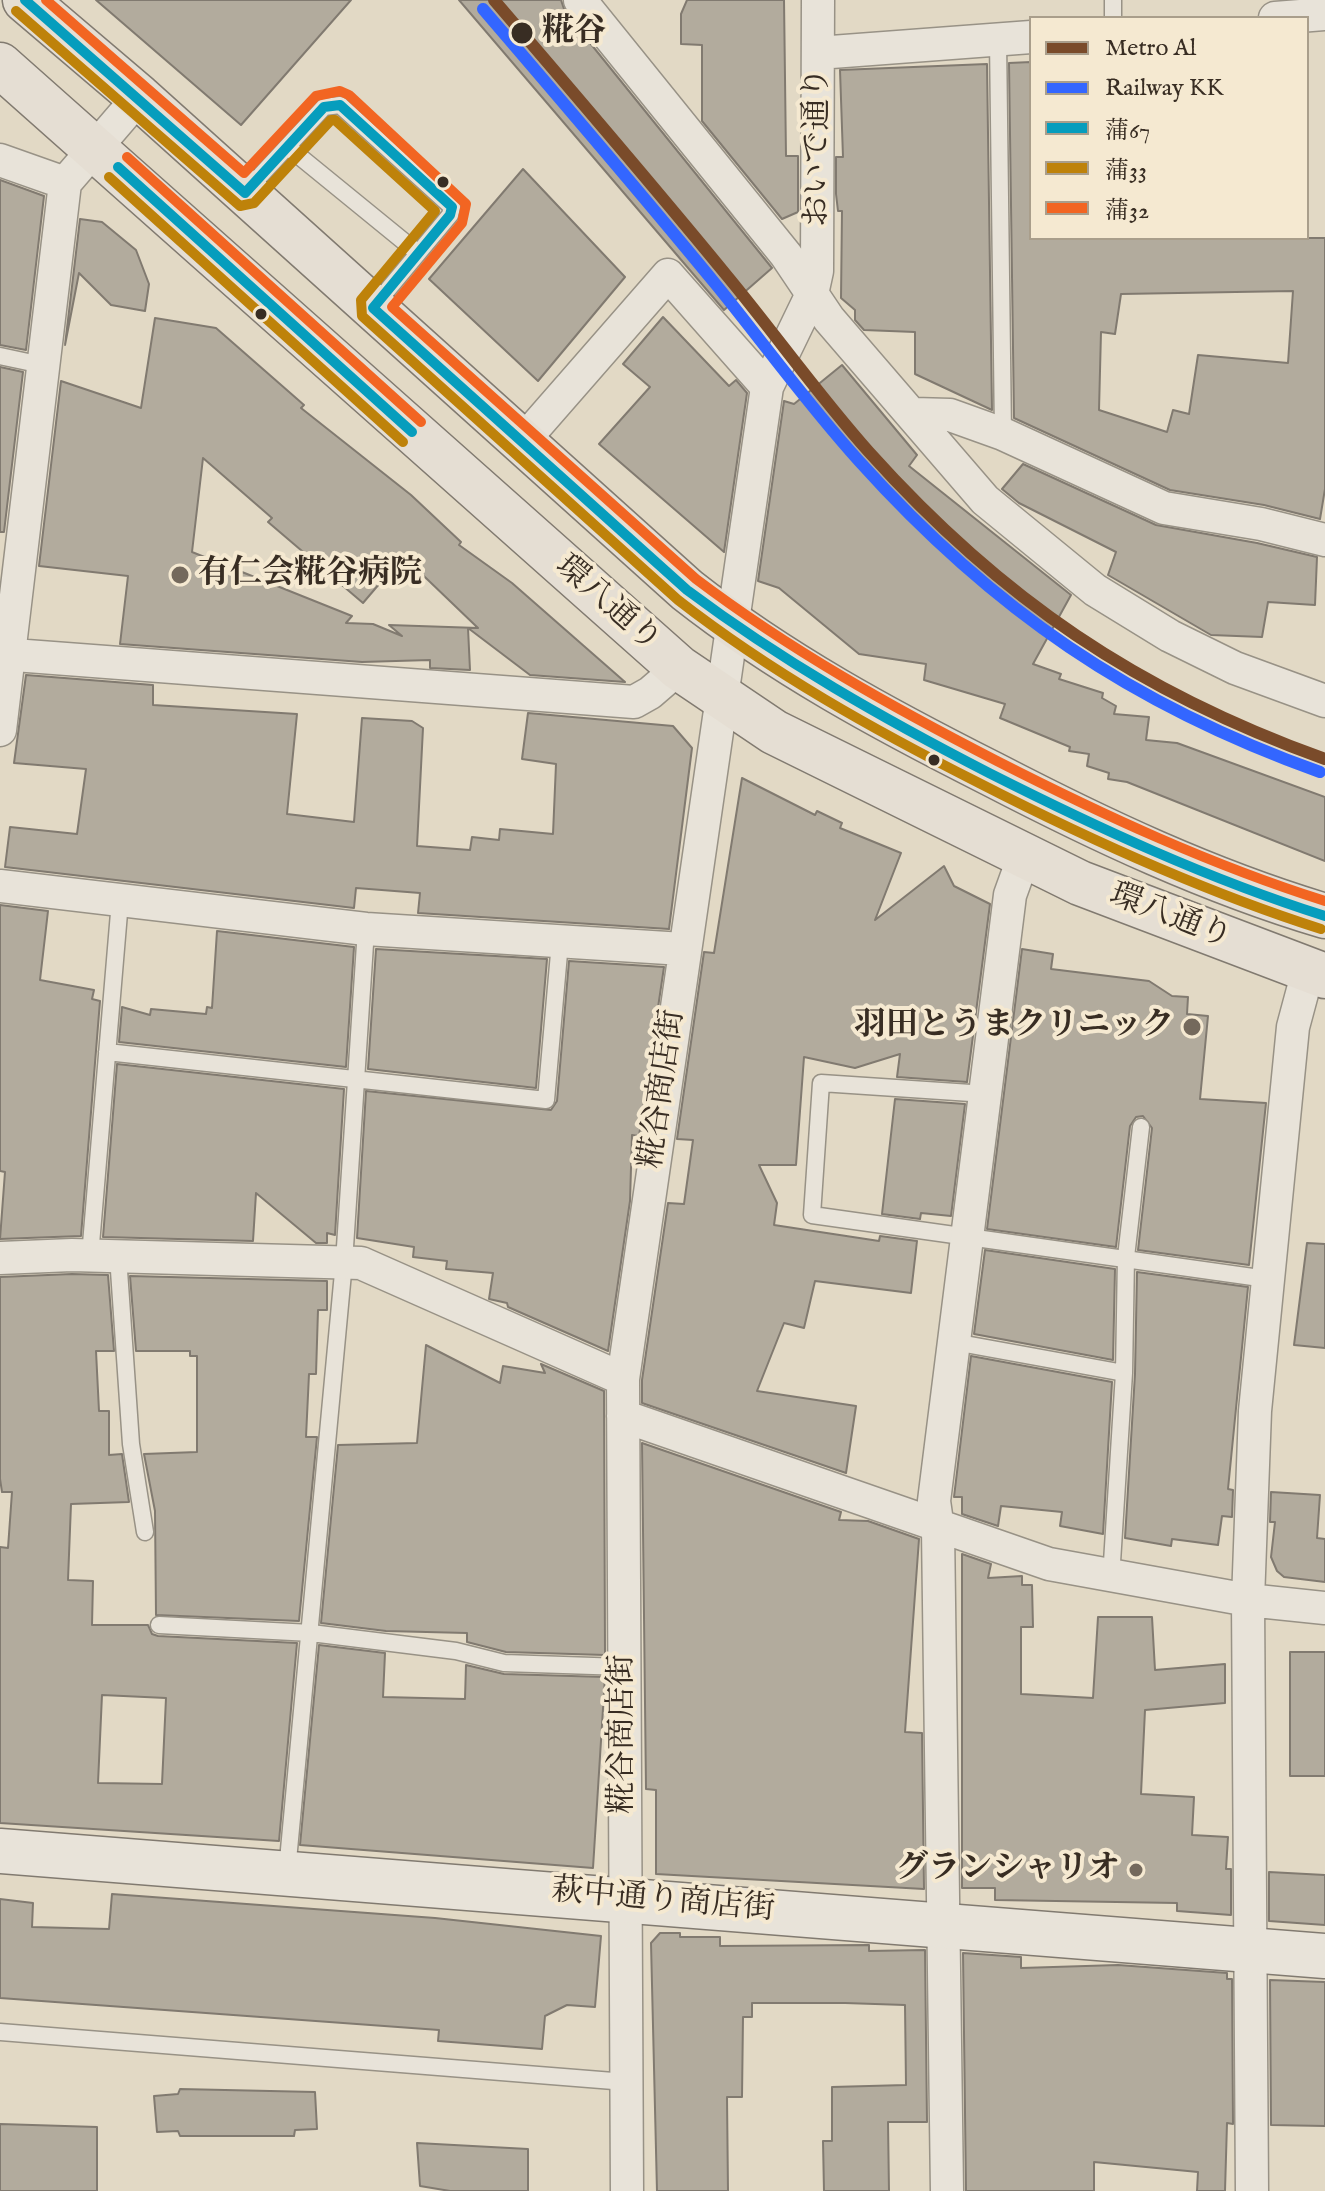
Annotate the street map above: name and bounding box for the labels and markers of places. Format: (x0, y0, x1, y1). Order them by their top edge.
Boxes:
place label: 糀谷 (542, 14, 606, 52)
marker: 糀谷 (509, 20, 535, 46)
unlabelled marker (435, 174, 451, 190)
unlabelled marker (253, 306, 269, 322)
place label: 有仁会糀谷病院 (198, 556, 422, 594)
marker: 有仁会糀谷病院 (169, 564, 191, 586)
unlabelled marker (926, 752, 942, 768)
place label: 羽田とうまクリニック (854, 1008, 1174, 1046)
marker: 羽田とうまクリニック (1181, 1016, 1203, 1038)
place label: グランシャリオ (896, 1851, 1120, 1889)
marker: グランシャリオ (1127, 1861, 1145, 1879)

